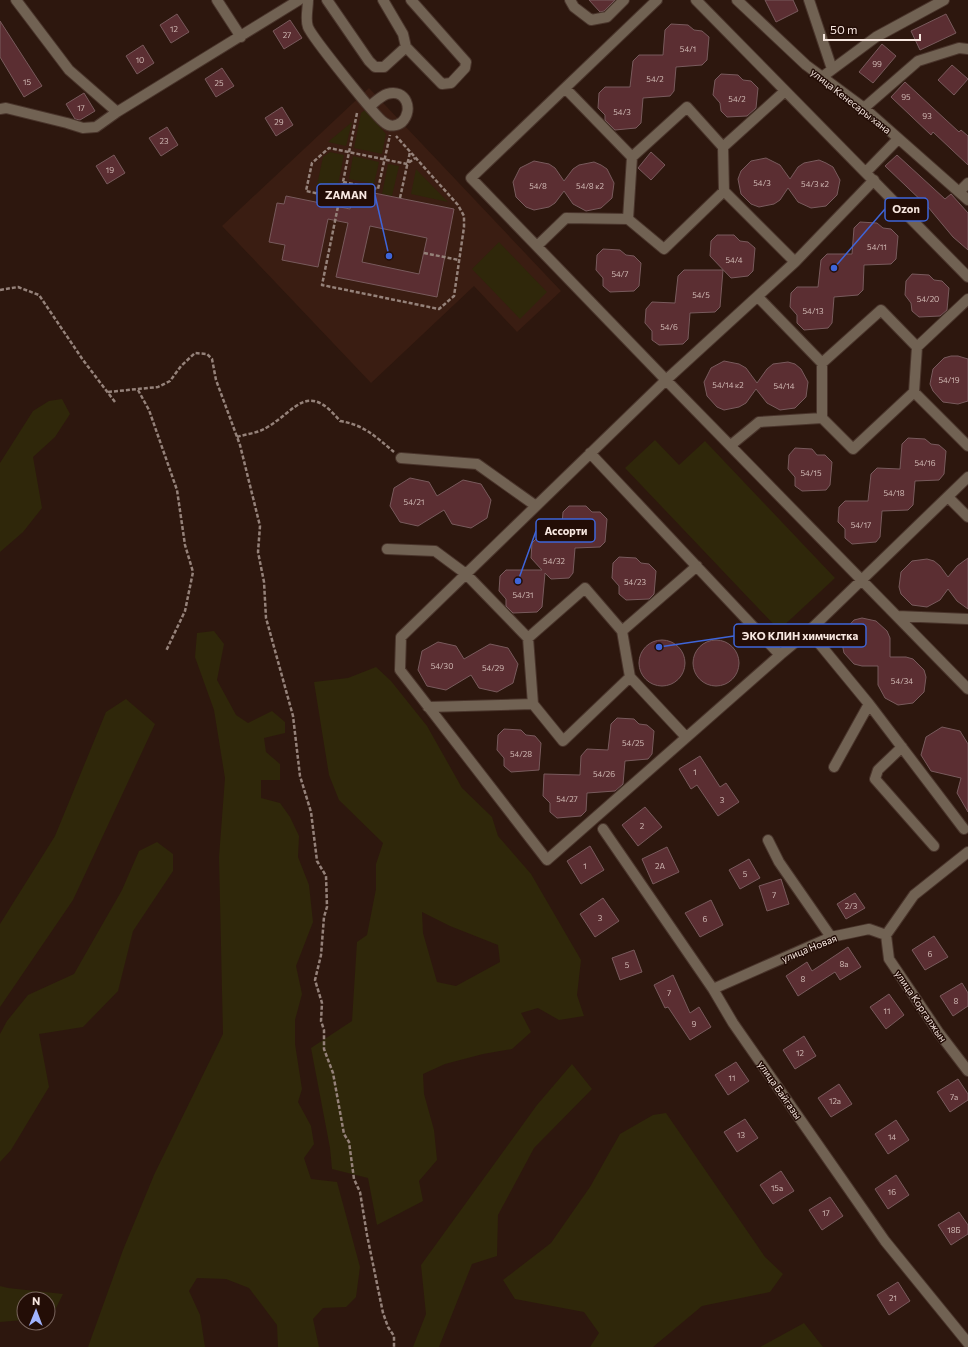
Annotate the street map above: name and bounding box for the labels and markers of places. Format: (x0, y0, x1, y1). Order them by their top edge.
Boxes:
callout: ZAMAN (317, 184, 375, 207)
callout: Ozon (885, 198, 928, 221)
callout: Ассорти (536, 519, 595, 542)
callout: ЭКО КЛИН химчистка (734, 624, 866, 647)

